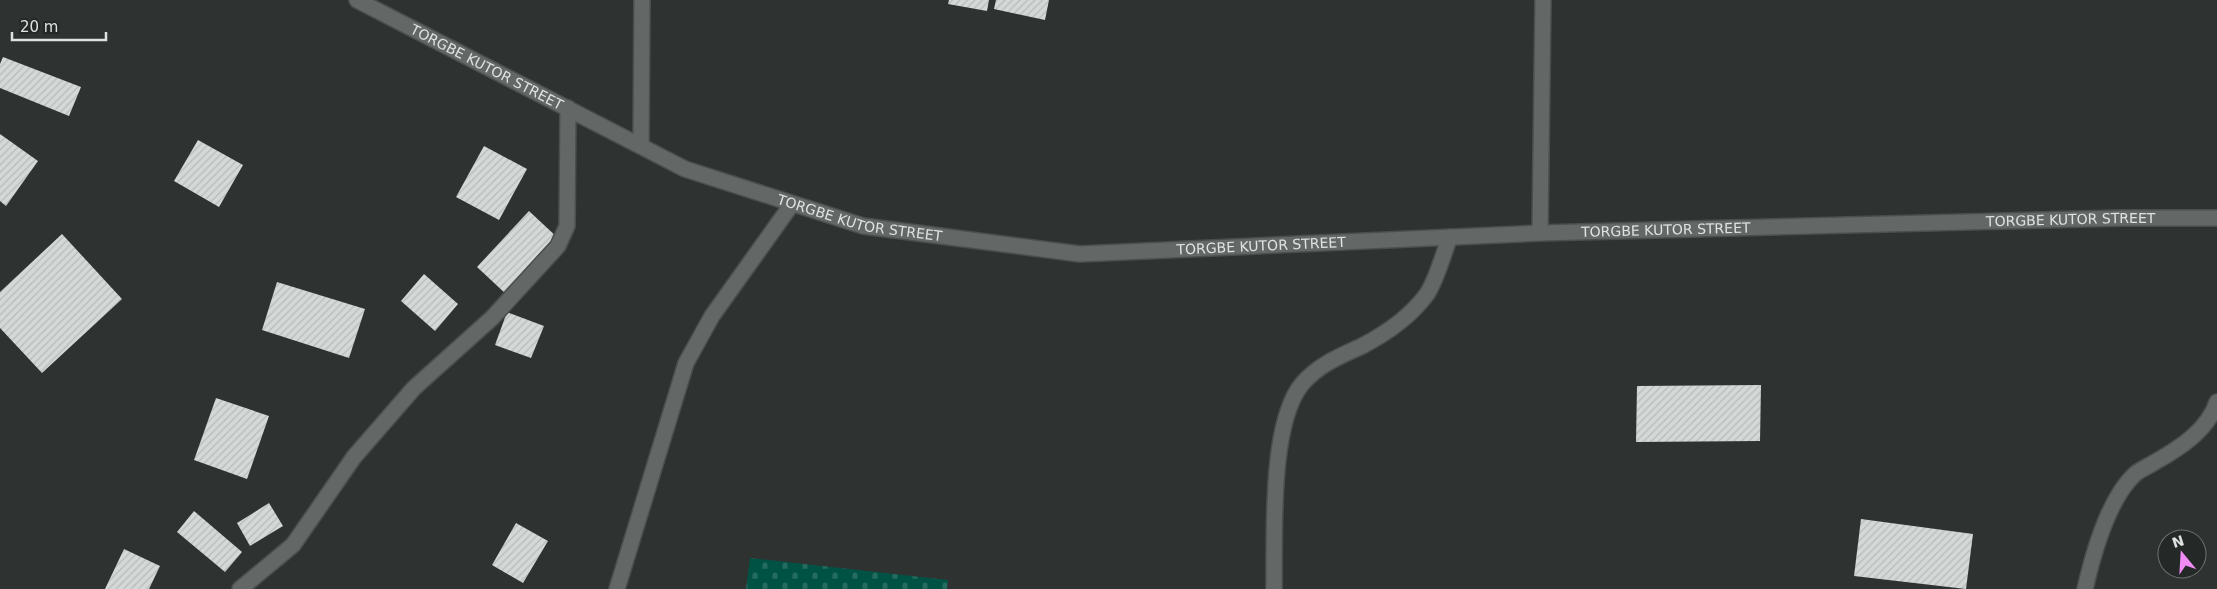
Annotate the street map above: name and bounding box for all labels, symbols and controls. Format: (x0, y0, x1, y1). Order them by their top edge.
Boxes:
scale bar (12, 10, 106, 42)
text: 20 m (20, 18, 58, 36)
street label: TORGBE KUTOR STREET (407, 21, 566, 113)
street label: TORGBE KUTOR STREET (774, 191, 944, 244)
street label: TORGBE KUTOR STREET (1985, 210, 2156, 230)
street label: TORGBE KUTOR STREET (1580, 220, 1751, 240)
street label: TORGBE KUTOR STREET (1175, 234, 1347, 258)
north arrow (2157, 529, 2207, 579)
text: N (2170, 532, 2186, 551)

